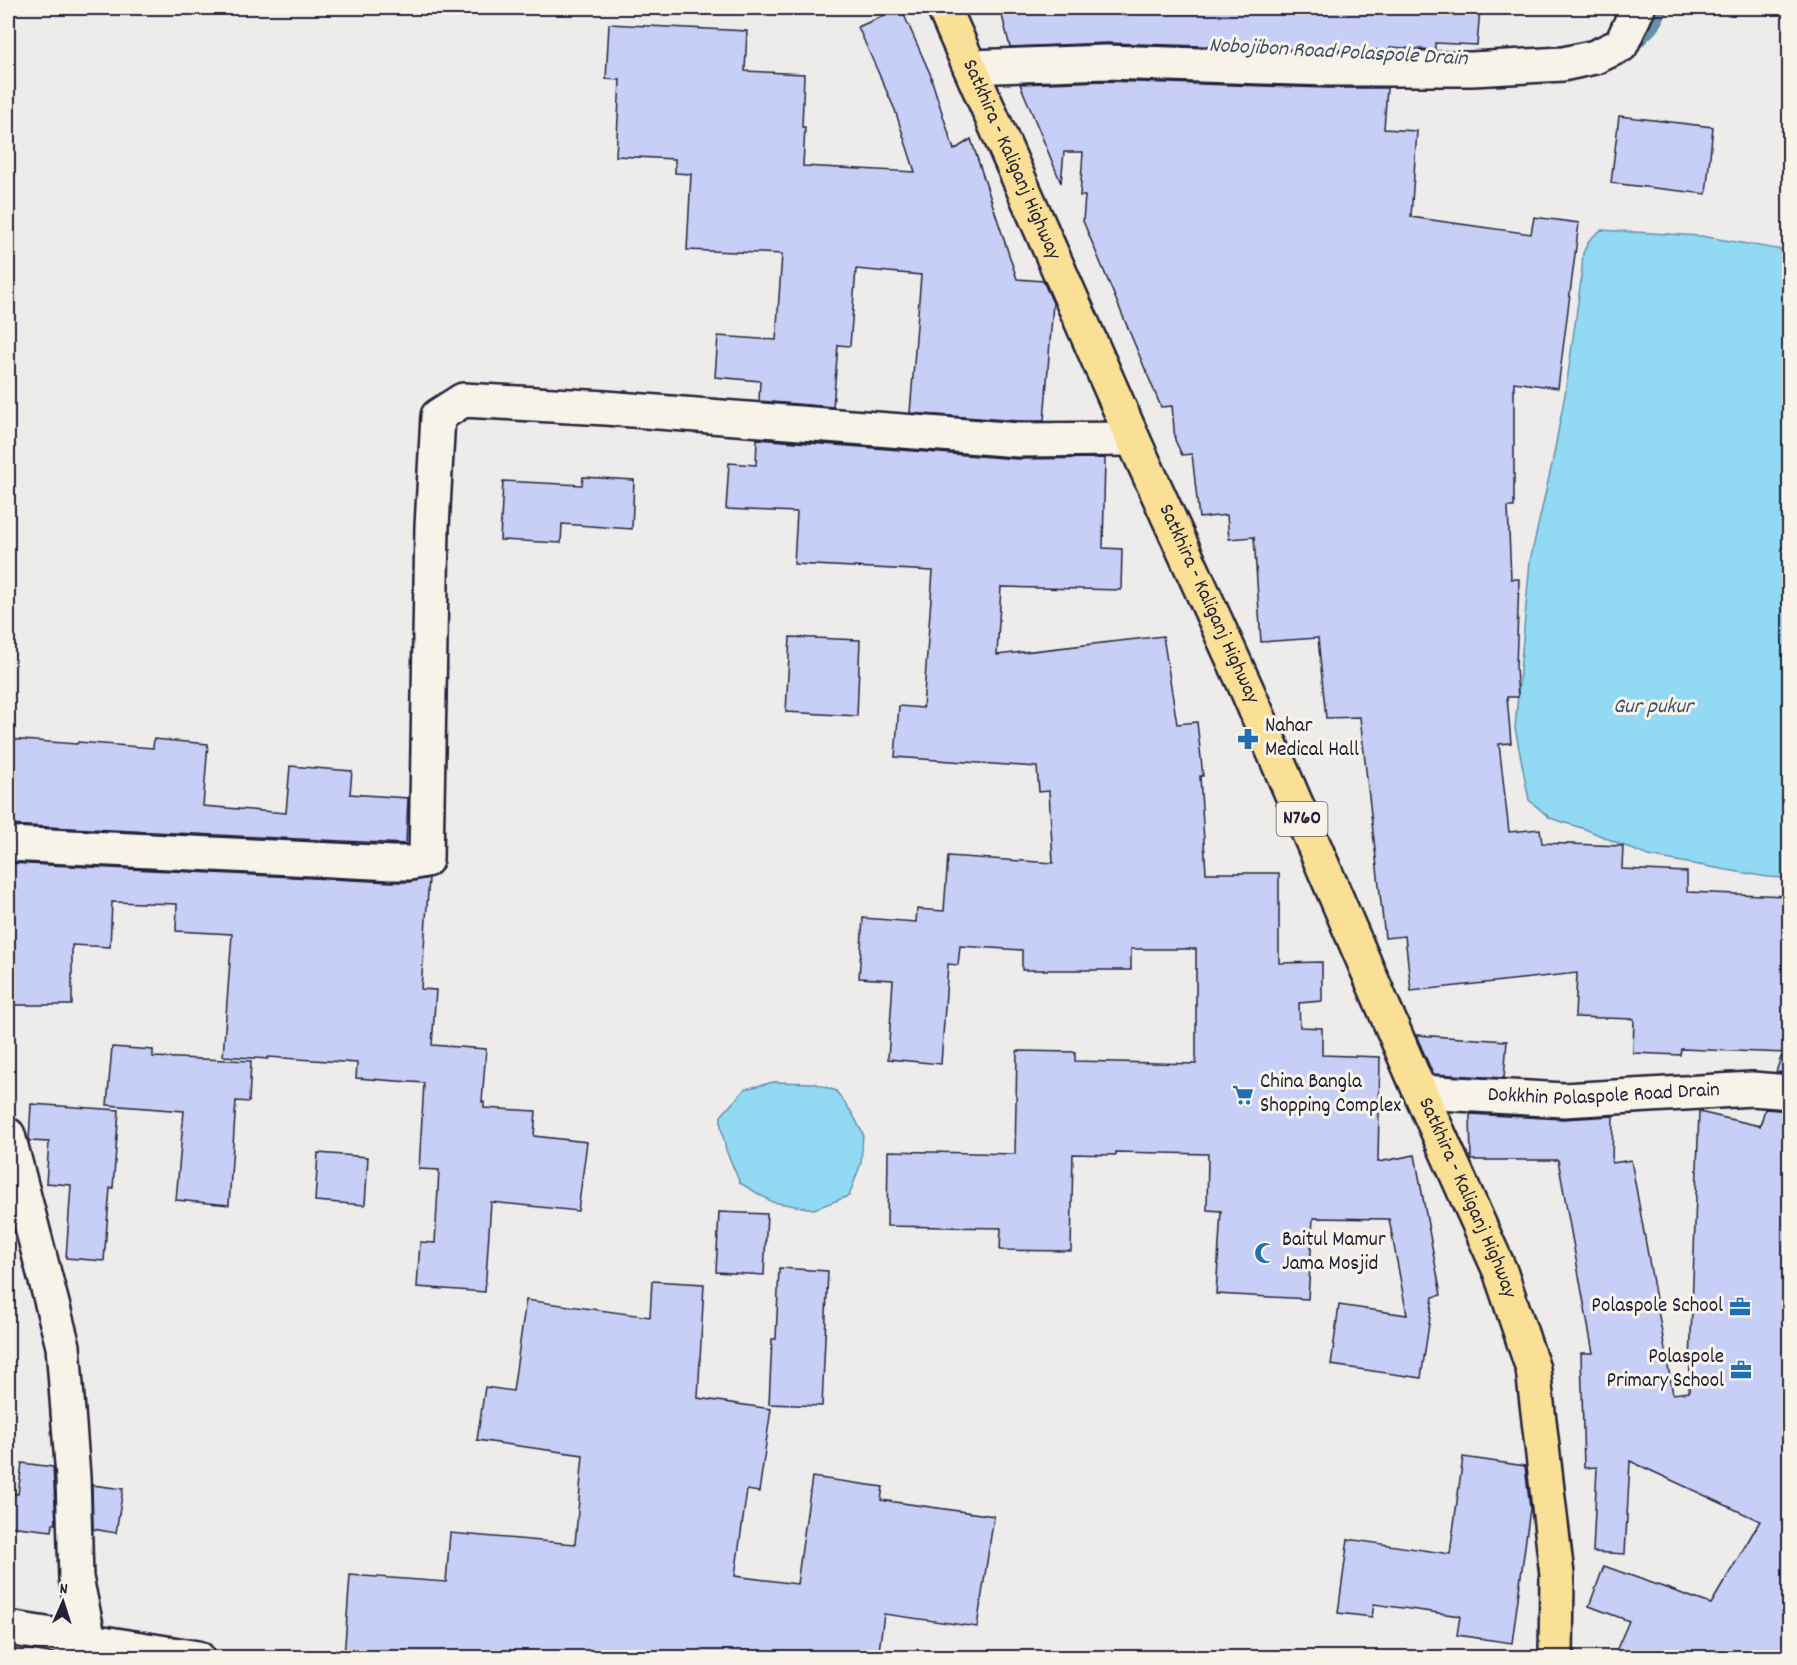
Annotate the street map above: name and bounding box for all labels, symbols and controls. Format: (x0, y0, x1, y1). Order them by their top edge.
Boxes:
water label: Nobojibon Road Polaspole Drain (1208, 31, 1469, 75)
street label: Satkhira - Kaliganj Highway (953, 55, 1068, 266)
street label: Satkhira - Kaliganj Highway (1150, 499, 1266, 709)
water label: Gur pukur (1613, 692, 1696, 723)
place label: Nahar Medical Hall (1265, 712, 1359, 766)
pharmacy icon: Nahar Medical Hall (1236, 727, 1260, 751)
road number: N760 (1276, 802, 1328, 836)
place label: China Bangla Shopping Complex (1260, 1068, 1401, 1122)
street label: Dokkhin Polaspole Road Drain (1487, 1076, 1721, 1115)
supermarket icon: China Bangla Shopping Complex (1231, 1083, 1255, 1107)
street label: Satkhira - Kaliganj Highway (1410, 1093, 1523, 1303)
place label: Baitul Mamur Jama Mosjid (1282, 1226, 1386, 1280)
mosque icon: Baitul Mamur Jama Mosjid (1253, 1241, 1277, 1265)
place label: Polaspole School (1591, 1292, 1723, 1322)
office icon: Polaspole School (1728, 1295, 1752, 1319)
place label: Polaspole Primary School (1606, 1343, 1724, 1397)
office icon: Polaspole Primary School (1729, 1358, 1753, 1382)
north arrow (33, 1572, 93, 1632)
text: N (59, 1578, 68, 1601)

